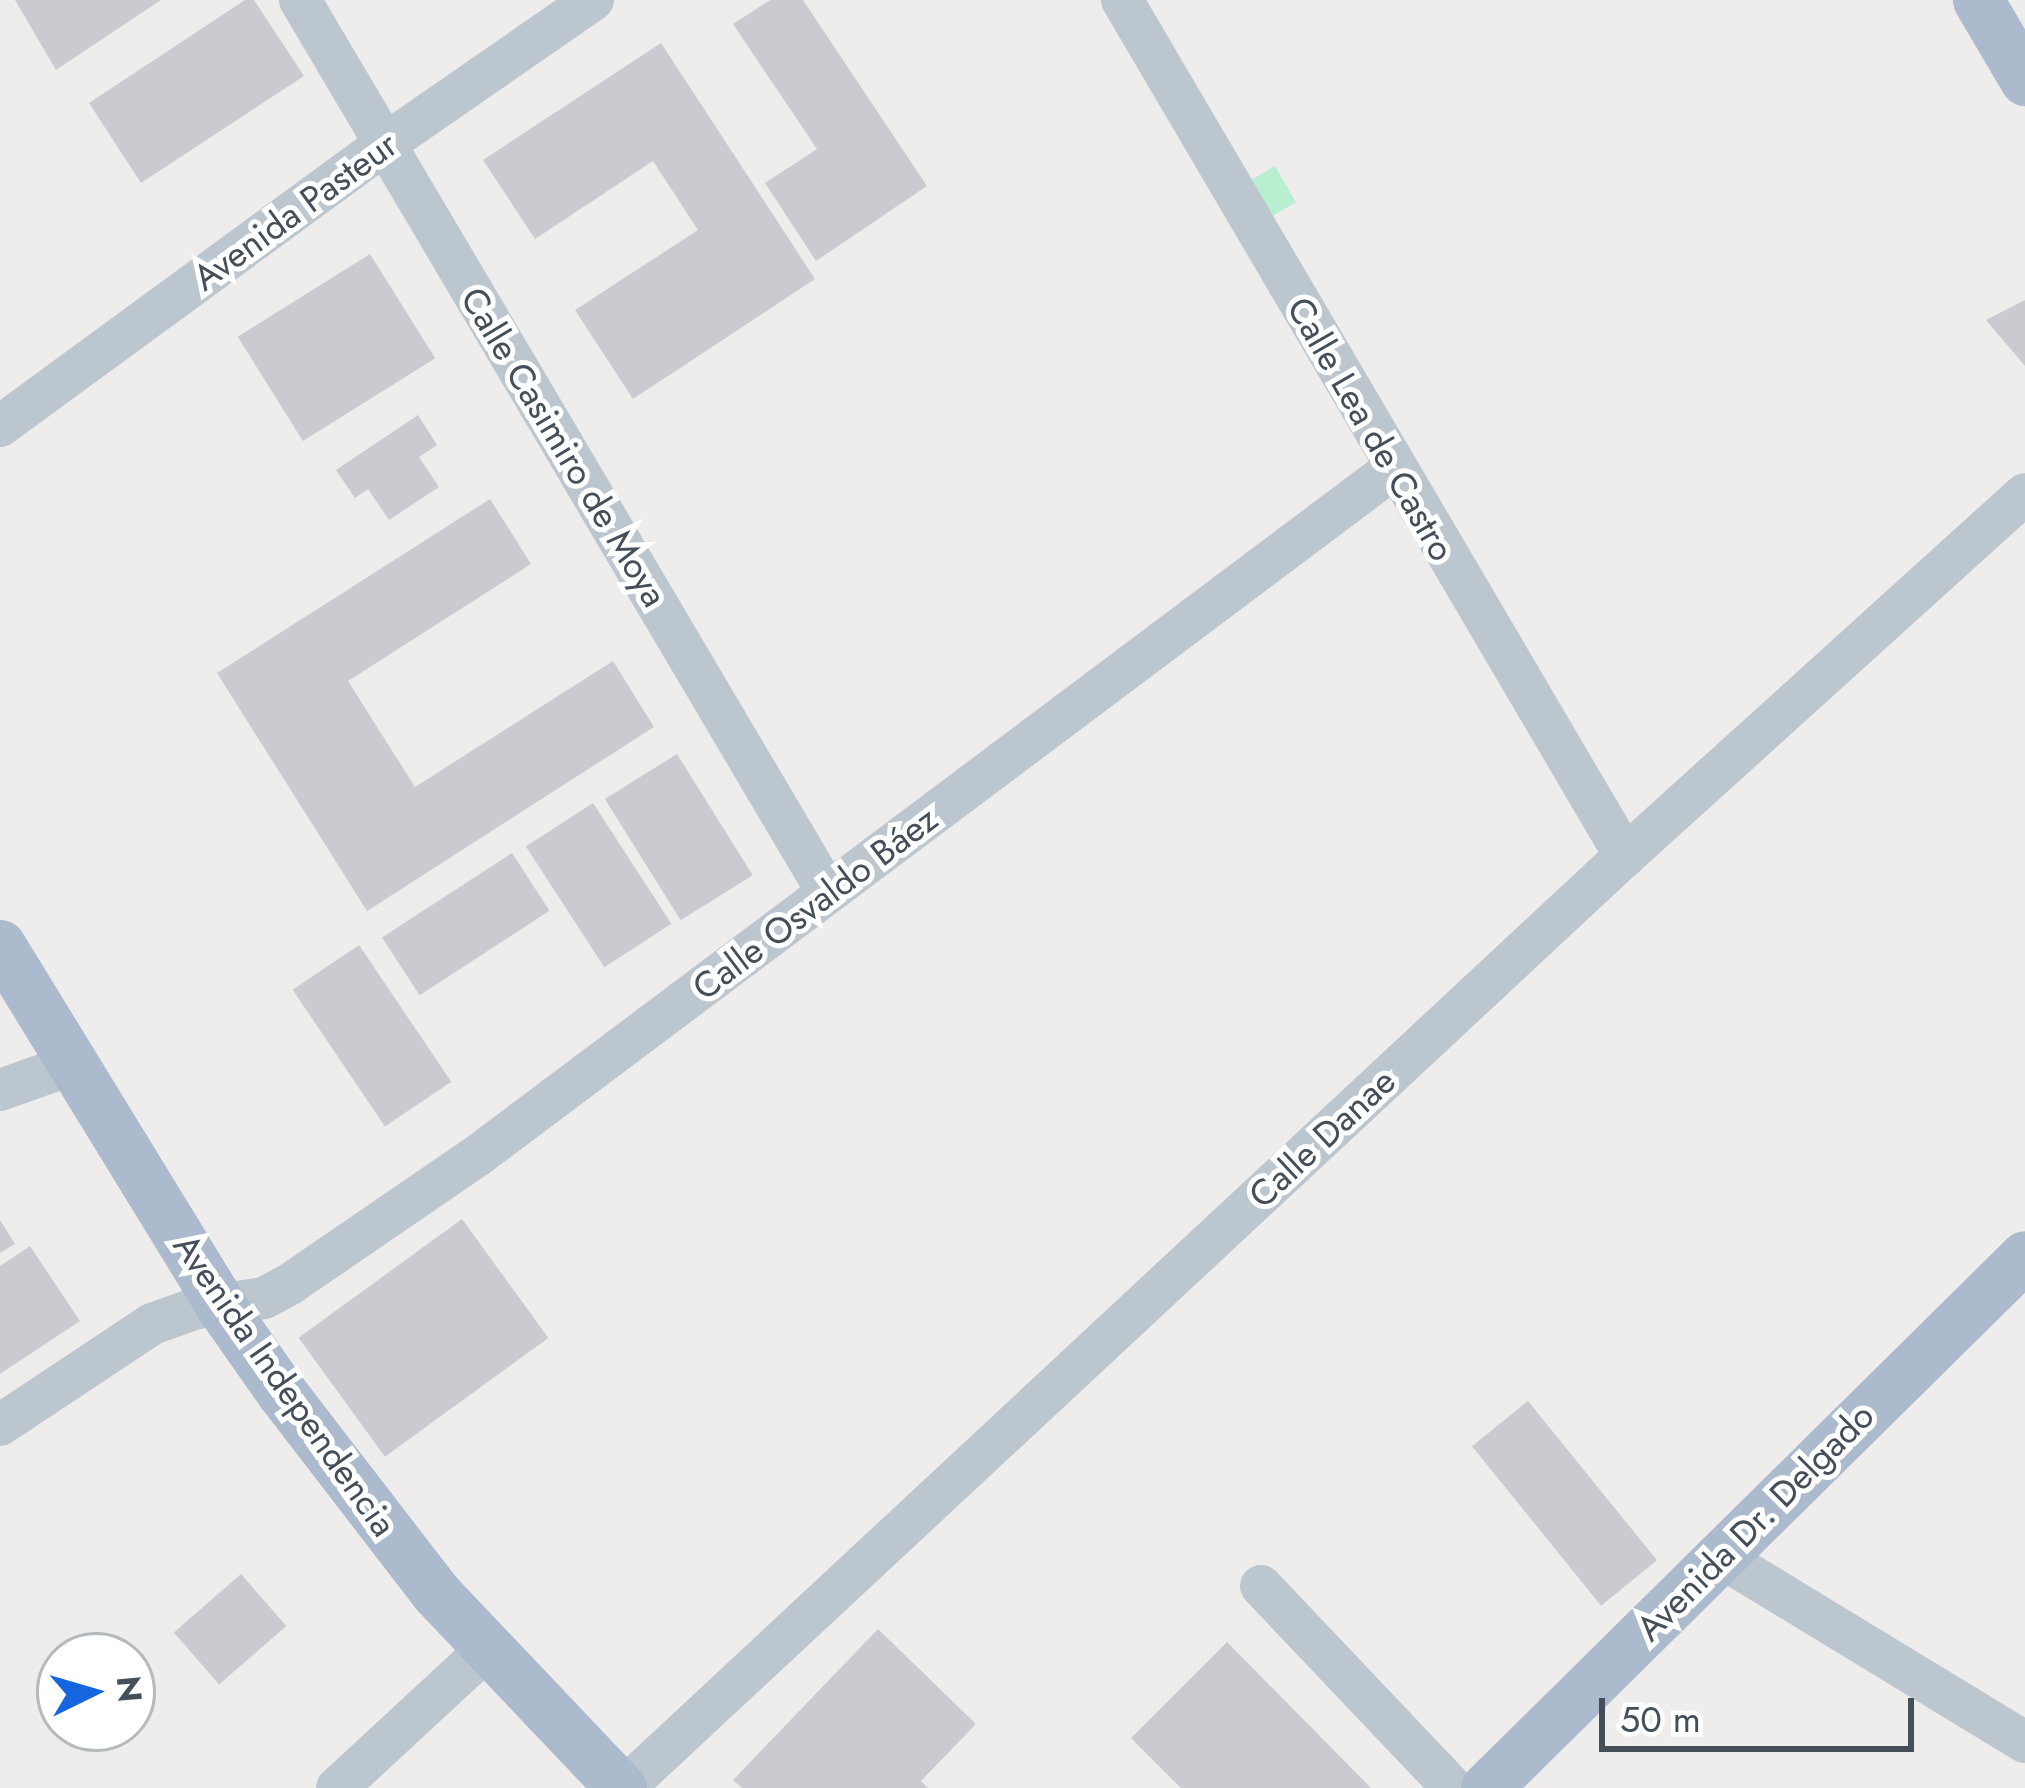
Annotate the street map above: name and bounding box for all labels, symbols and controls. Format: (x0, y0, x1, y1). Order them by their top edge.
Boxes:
street label: Avenida Pasteur (185, 123, 405, 299)
street label: Calle Casimiro de Moya (452, 280, 676, 614)
street label: Calle Lea de Castro (1278, 290, 1464, 568)
street label: Calle Osvaldo Báez (684, 797, 946, 1009)
street label: Calle Danae (1240, 1059, 1404, 1217)
street label: Avenida Independencia (164, 1225, 406, 1545)
street label: Avenida Dr. Delgado (1627, 1394, 1883, 1650)
north arrow (36, 1632, 156, 1752)
text: N (105, 1674, 154, 1704)
scale bar (1605, 1674, 1920, 1748)
text: 50 m (1620, 1693, 1701, 1745)

